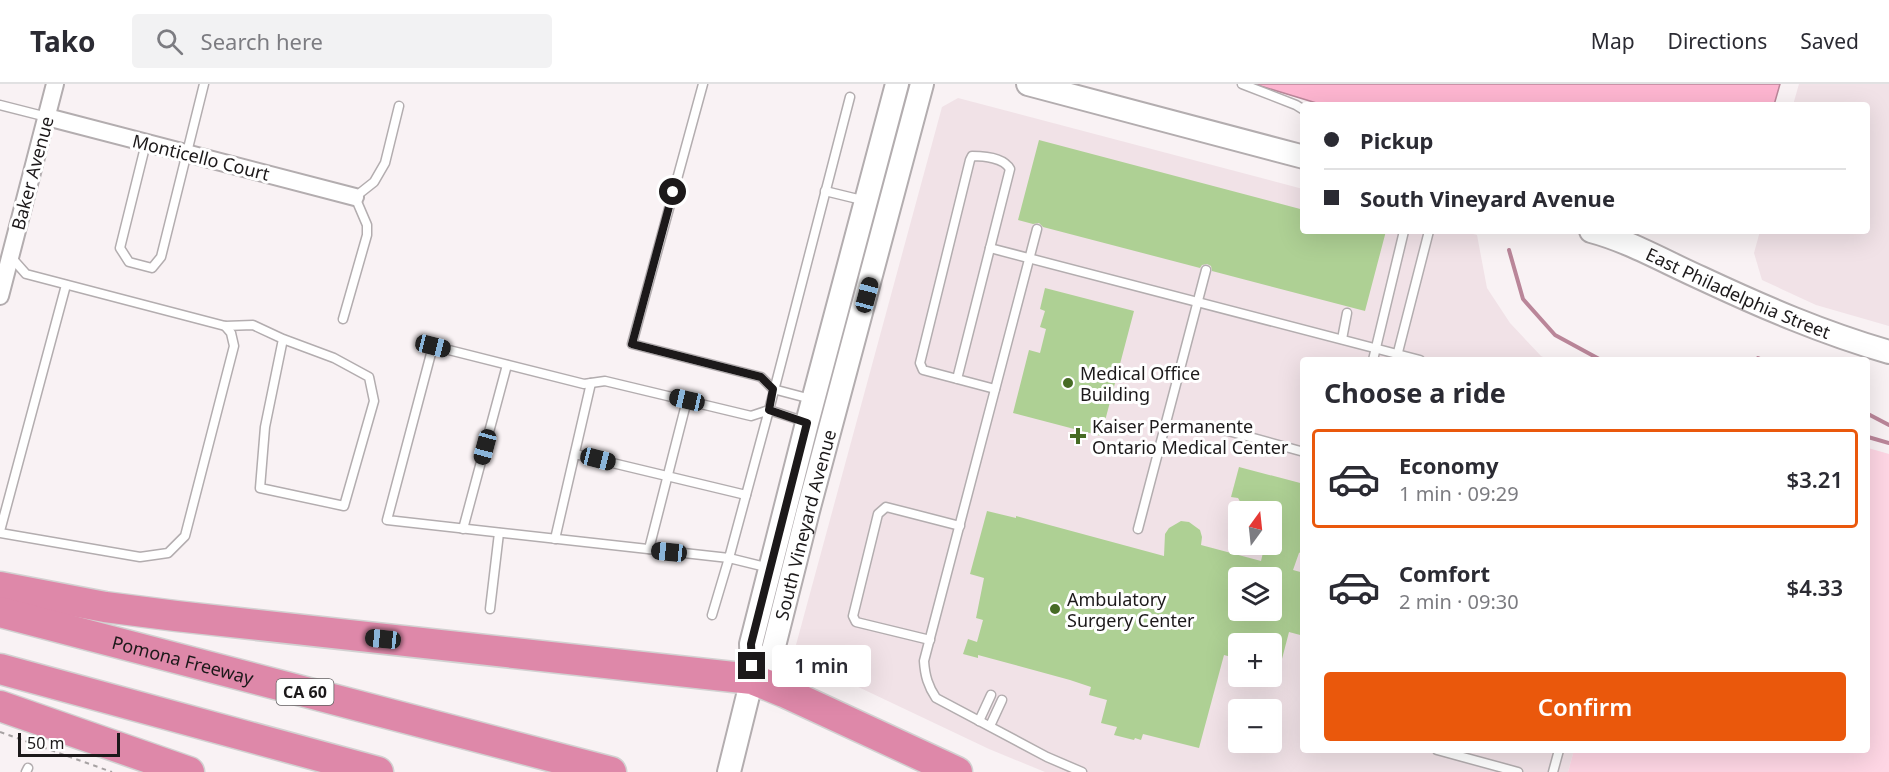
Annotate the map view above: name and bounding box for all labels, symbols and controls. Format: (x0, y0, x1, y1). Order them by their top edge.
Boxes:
search box (132, 14, 552, 68)
text: Tako (30, 22, 96, 60)
icon: search (153, 25, 186, 58)
text: Search here (201, 26, 323, 56)
text: Map (1591, 27, 1635, 55)
text: Directions (1668, 27, 1767, 55)
text: Saved (1800, 27, 1859, 55)
street label: Baker Avenue (5, 113, 59, 233)
text: Pickup (1360, 125, 1433, 155)
street label: Monticello Court (130, 128, 273, 186)
route start (659, 178, 686, 205)
text: South Vineyard Avenue (1360, 183, 1615, 213)
street label: East Philadelphia Street (1642, 242, 1834, 344)
car (854, 275, 880, 315)
car (413, 333, 453, 359)
place label: Medical Office Building (1080, 361, 1200, 406)
text: Choose a ride (1324, 374, 1506, 411)
marker: Medical Office Building (1061, 376, 1075, 390)
car (667, 387, 707, 413)
place label: Kaiser Permanente Ontario Medical Center (1092, 414, 1289, 459)
car (472, 427, 498, 467)
street label: South Vineyard Avenue (769, 427, 841, 623)
marker: Kaiser Permanente Ontario Medical Center (1069, 427, 1087, 445)
car (578, 446, 618, 472)
text: Economy (1399, 450, 1498, 480)
icon: car (1327, 452, 1381, 506)
text: $3.21 (1787, 464, 1843, 494)
text: 1 min · 09:29 (1399, 480, 1519, 507)
north arrow (1228, 501, 1282, 555)
map controls (1228, 501, 1282, 753)
car (650, 541, 688, 563)
text: Comfort (1399, 558, 1490, 588)
icon: car (1327, 560, 1381, 614)
button: layers (1228, 567, 1282, 621)
text: $4.33 (1787, 572, 1843, 602)
place label: Ambulatory Surgery Center (1067, 587, 1195, 632)
text: 2 min · 09:30 (1399, 588, 1519, 615)
marker: Ambulatory Surgery Center (1048, 602, 1062, 616)
car (364, 628, 402, 650)
street label: Pomona Freeway (110, 630, 257, 690)
button: + (1228, 633, 1282, 687)
callout: 1 min (773, 645, 872, 687)
route end (738, 652, 765, 679)
text: 1 min (794, 652, 849, 679)
button: Confirm (1324, 672, 1846, 741)
road number: CA 60 (276, 679, 334, 705)
button: − (1228, 699, 1282, 753)
scale bar (18, 730, 120, 758)
text: 50 m (27, 732, 64, 754)

